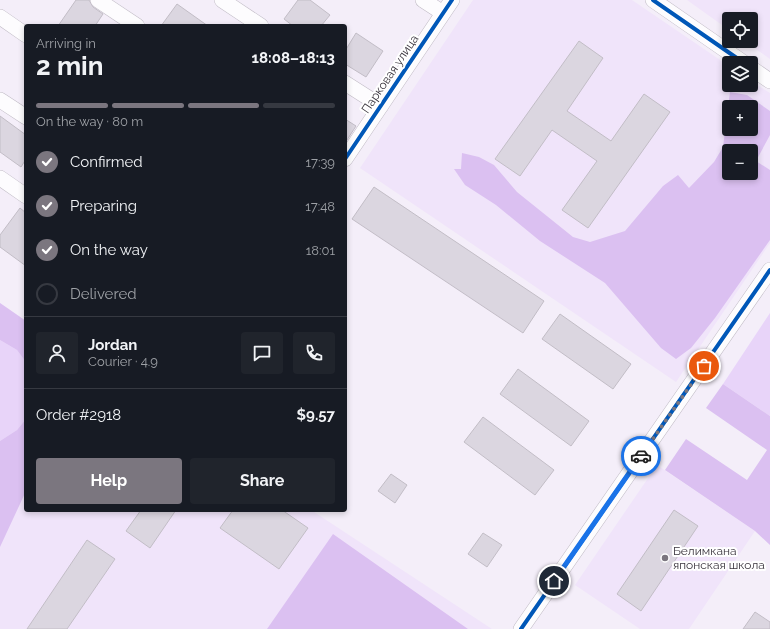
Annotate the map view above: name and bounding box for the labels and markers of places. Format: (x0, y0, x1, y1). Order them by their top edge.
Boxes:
pin (687, 349, 721, 383)
place label: Белимкана японская школа (673, 544, 765, 572)
marker: Белимкана японская школа (660, 553, 670, 563)
pin (537, 564, 571, 598)

